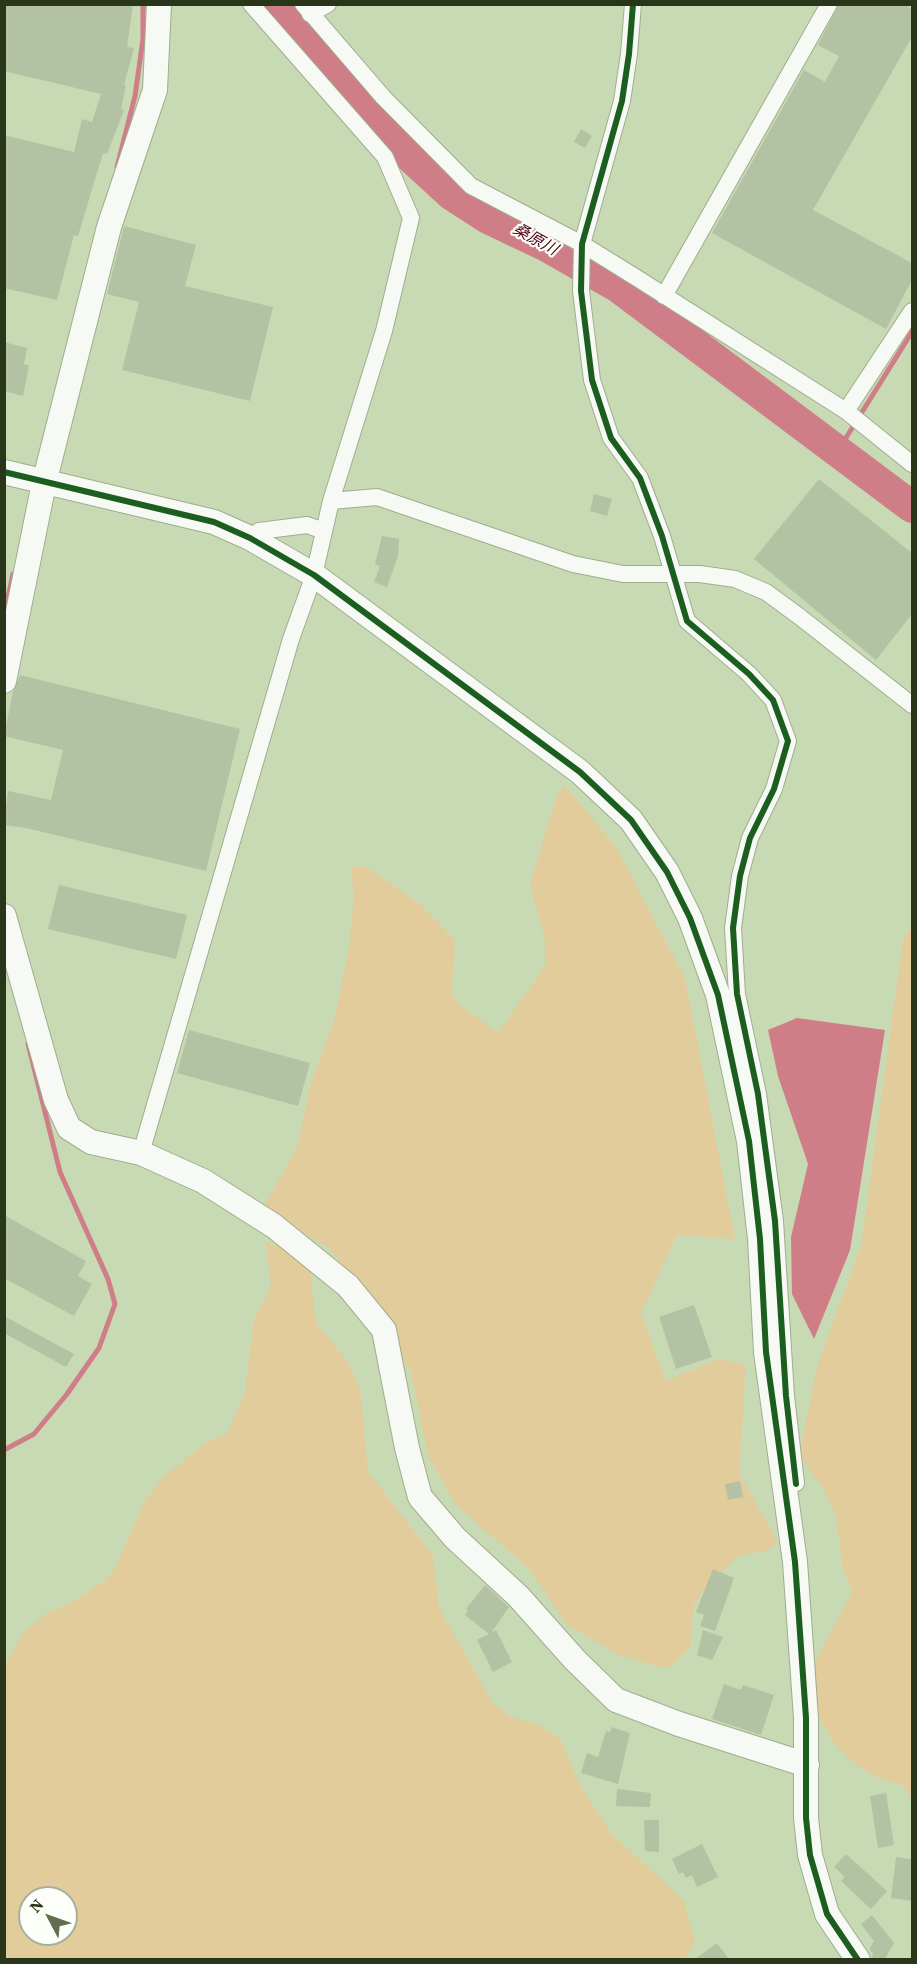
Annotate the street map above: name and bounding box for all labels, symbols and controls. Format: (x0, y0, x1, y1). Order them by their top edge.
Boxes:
water label: 桑原川 (509, 220, 561, 260)
north arrow (18, 1886, 78, 1946)
text: N (24, 1894, 48, 1917)

